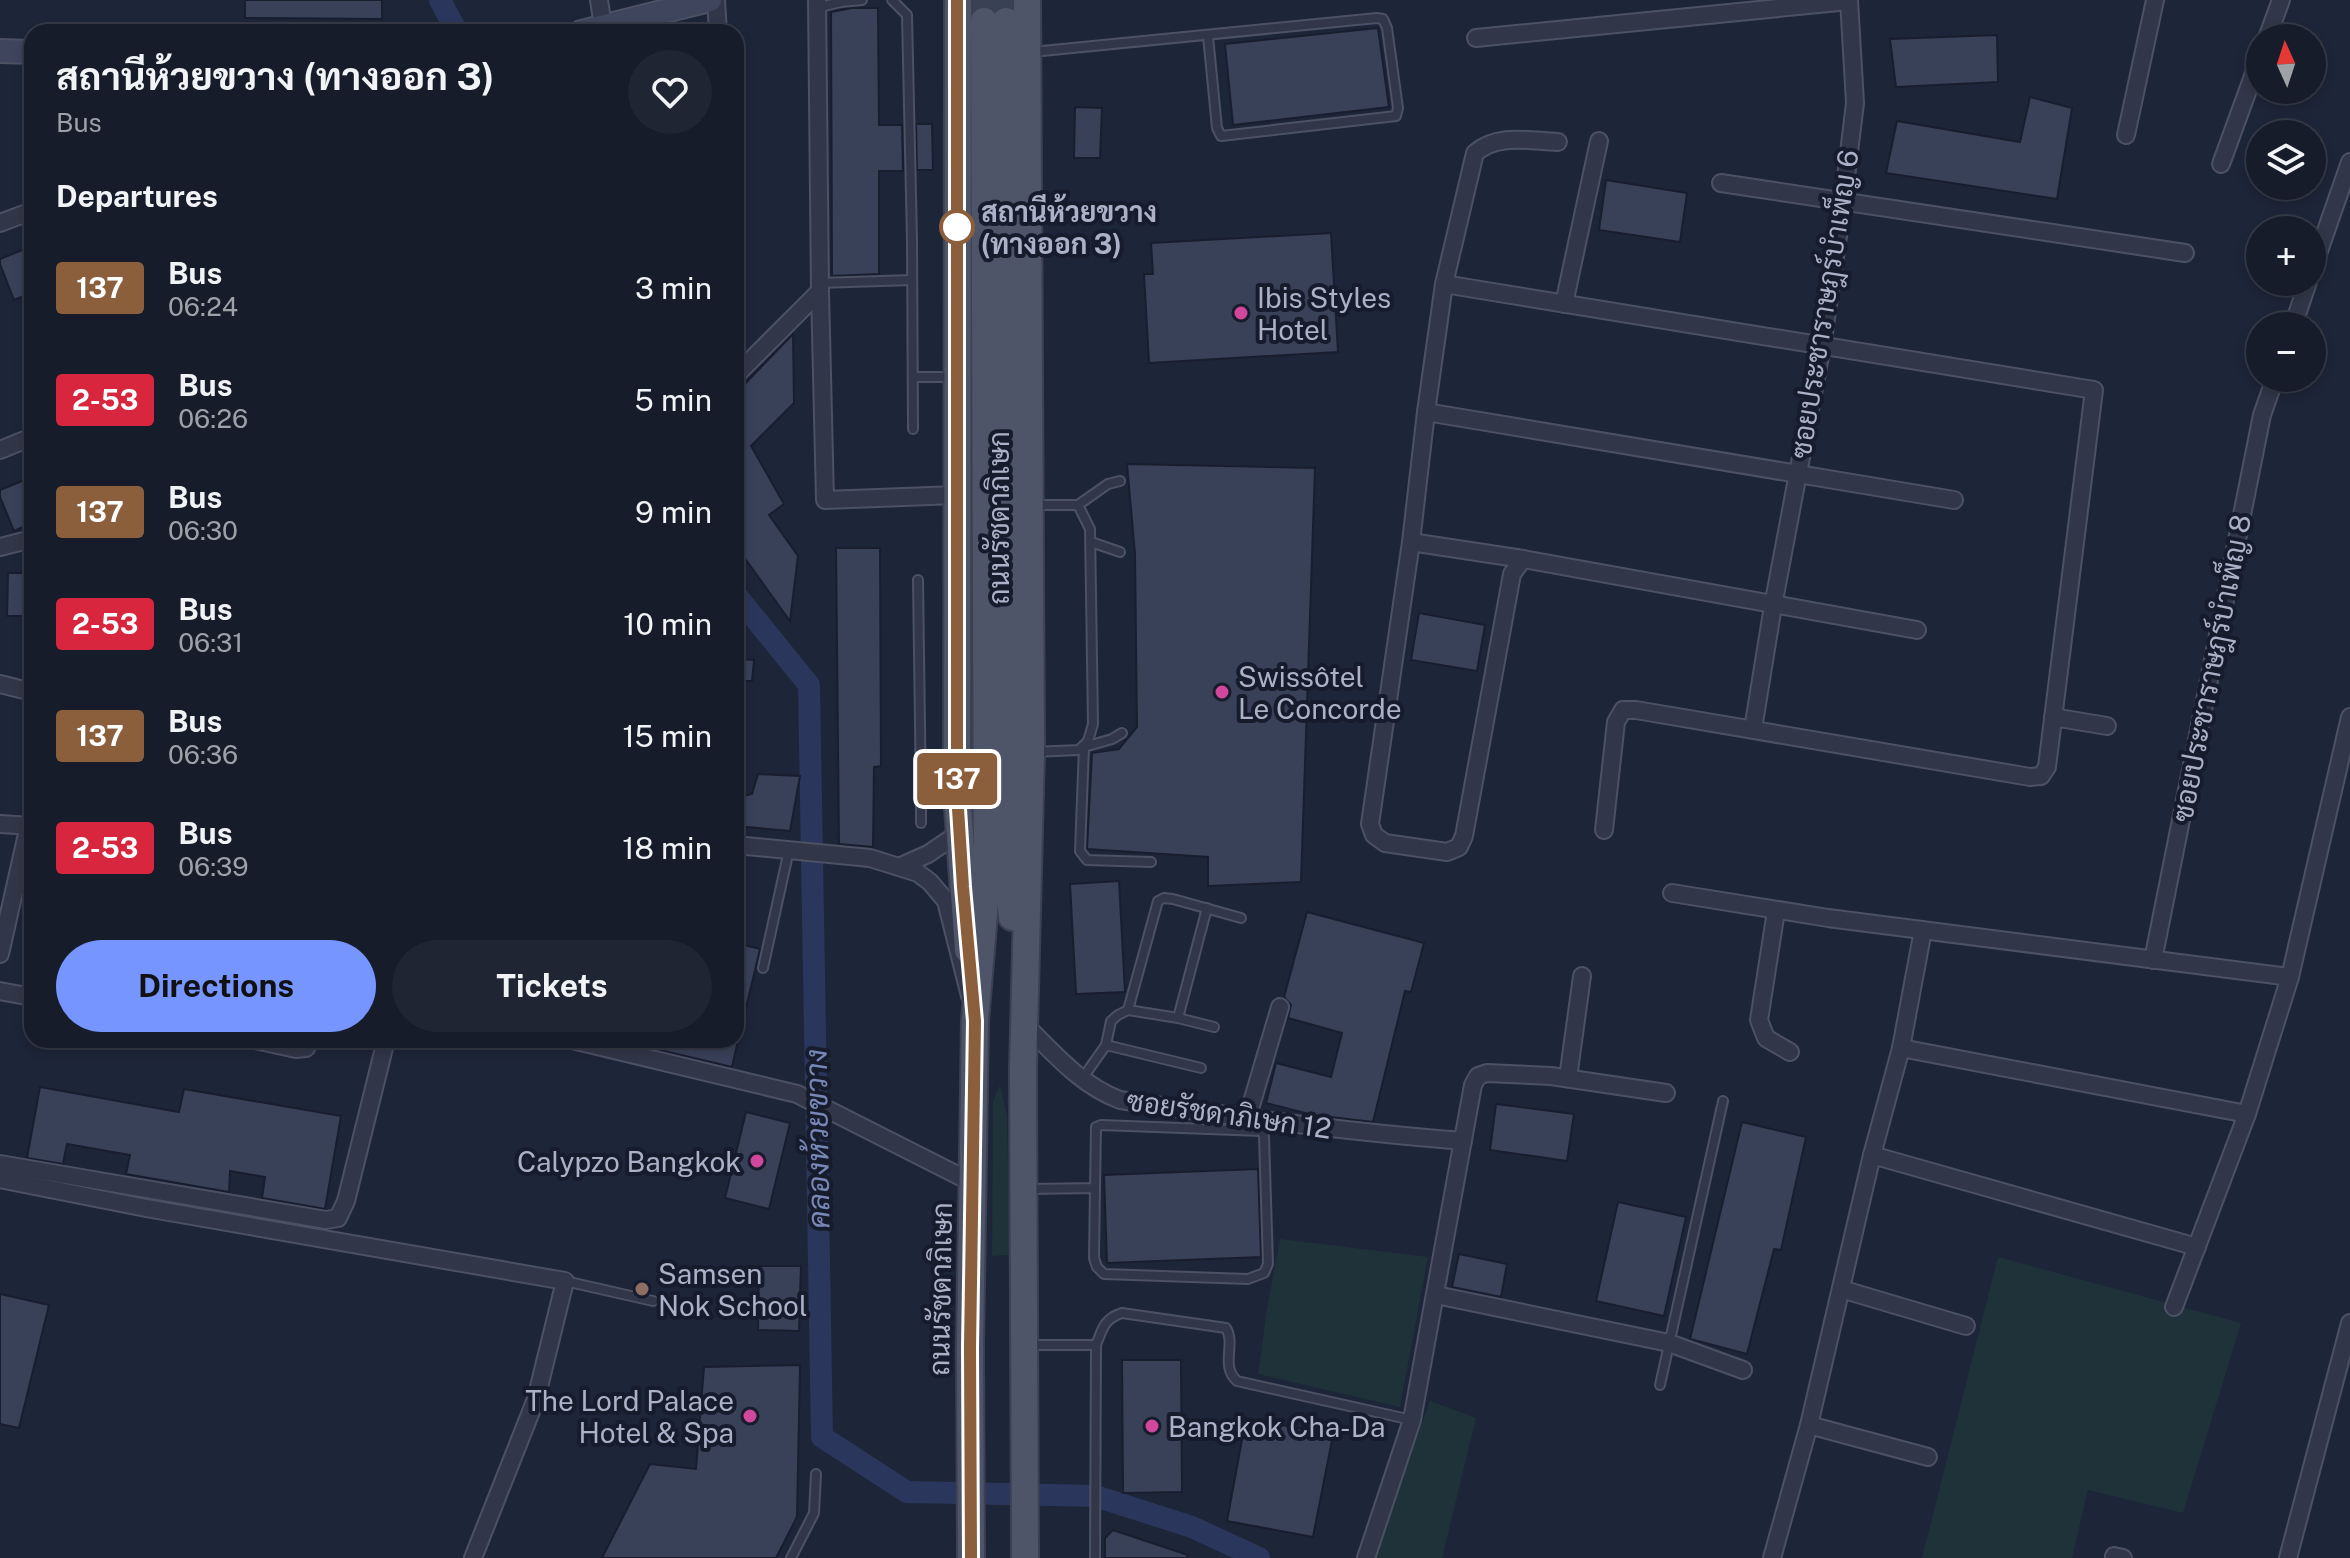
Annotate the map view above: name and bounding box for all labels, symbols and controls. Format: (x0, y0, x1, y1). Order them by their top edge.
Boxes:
north arrow (2246, 24, 2326, 104)
map controls (2246, 24, 2326, 392)
button: heart (628, 50, 712, 134)
text: สถานีห้วยขวาง (ทางออก 3) (56, 54, 494, 99)
text: Bus (56, 107, 102, 138)
button: layers (2246, 120, 2326, 200)
street label: ซอยประชาราษฎร์บำเพ็ญ 6 (1780, 147, 1869, 461)
text: Departures (56, 178, 218, 214)
place label: สถานีห้วยขวาง (ทางออก 3) (981, 193, 1157, 260)
marker: สถานีห้วยขวาง (ทางออก 3) (940, 210, 974, 244)
button: + (2246, 216, 2326, 296)
text: Bus (168, 255, 222, 291)
text: 3 min (635, 270, 712, 306)
text: 137 (76, 271, 124, 304)
place label: Ibis Styles Hotel (1257, 281, 1391, 346)
text: 06:24 (168, 291, 238, 322)
marker: Ibis Styles Hotel (1232, 304, 1250, 322)
button: − (2246, 312, 2326, 392)
text: Bus (178, 367, 233, 403)
text: 5 min (635, 382, 712, 418)
text: 2-53 (72, 383, 138, 416)
text: 06:26 (178, 403, 248, 434)
street label: ถนนรัชดาภิเษก (981, 431, 1015, 605)
text: Bus (168, 479, 222, 515)
text: 9 min (635, 494, 712, 530)
text: 137 (76, 495, 124, 528)
street label: ซอยประชาราษฎร์บำเพ็ญ 8 (2162, 511, 2261, 825)
text: 06:30 (168, 515, 238, 546)
text: Bus (178, 591, 233, 627)
text: 10 min (623, 606, 712, 642)
text: 2-53 (72, 607, 138, 640)
text: 06:31 (178, 627, 243, 658)
place label: Swissôtel Le Concorde (1238, 660, 1402, 725)
marker: Swissôtel Le Concorde (1213, 683, 1231, 701)
text: Bus (168, 703, 222, 739)
text: 15 min (622, 718, 712, 754)
text: 137 (76, 719, 124, 752)
text: 06:36 (168, 739, 238, 770)
line badge: 137 (911, 753, 1003, 805)
text: 137 (933, 762, 981, 795)
text: Bus (178, 815, 233, 851)
text: 18 min (622, 830, 712, 866)
text: 2-53 (72, 831, 138, 864)
text: 06:39 (178, 851, 249, 882)
button: Directions (56, 940, 376, 1032)
button: Tickets (392, 940, 712, 1032)
water label: คลองห้วยขวาง (796, 1049, 837, 1229)
street label: ซอยรัชดาภิเษก 12 (1125, 1082, 1334, 1145)
place label: Calypzo Bangkok (517, 1145, 741, 1178)
marker: Calypzo Bangkok (748, 1152, 766, 1170)
street label: ถนนรัชดาภิเษก (921, 1202, 958, 1376)
place label: Samsen Nok School (658, 1257, 807, 1322)
marker: Samsen Nok School (633, 1280, 651, 1298)
place label: The Lord Palace Hotel & Spa (525, 1384, 734, 1449)
marker: The Lord Palace Hotel & Spa (741, 1407, 759, 1425)
place label: Bangkok Cha-Da (1168, 1410, 1386, 1443)
marker: Bangkok Cha-Da (1143, 1417, 1161, 1435)

